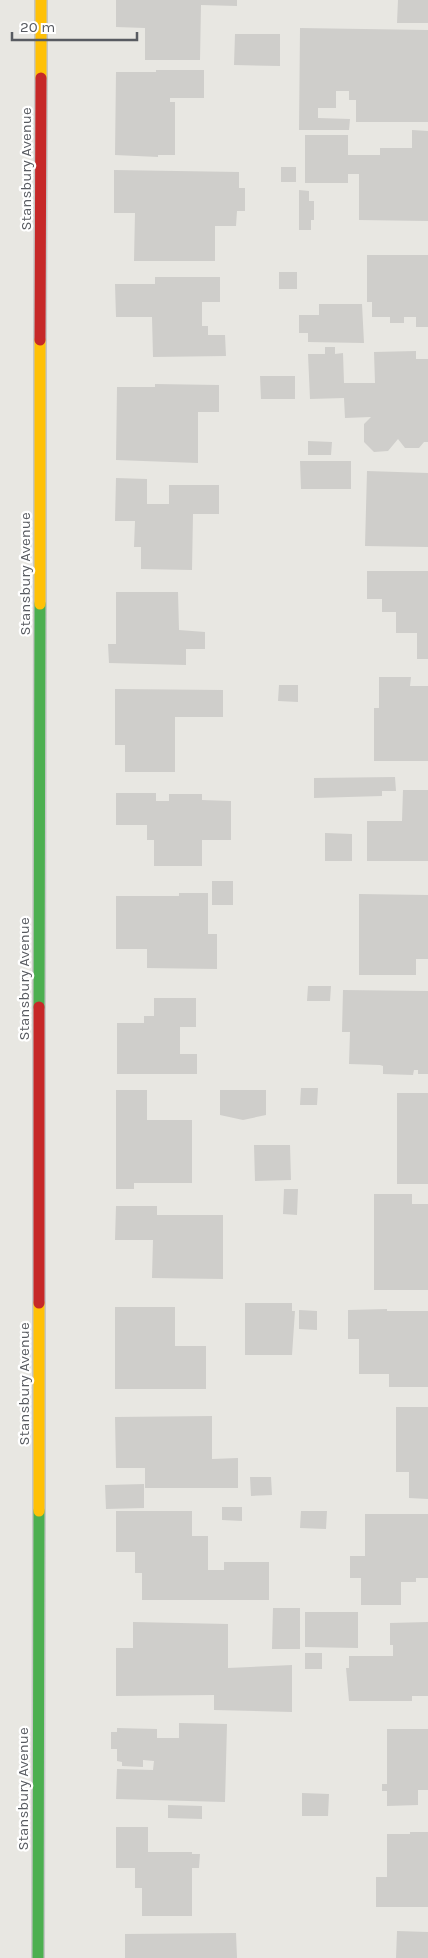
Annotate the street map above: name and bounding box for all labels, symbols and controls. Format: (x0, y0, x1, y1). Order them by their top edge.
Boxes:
scale bar (12, 10, 138, 42)
text: 20 m (20, 18, 55, 36)
street label: Stansbury Avenue (17, 107, 35, 231)
street label: Stansbury Avenue (16, 512, 34, 636)
street label: Stansbury Avenue (15, 917, 33, 1041)
street label: Stansbury Avenue (15, 1322, 33, 1446)
street label: Stansbury Avenue (14, 1727, 32, 1851)

